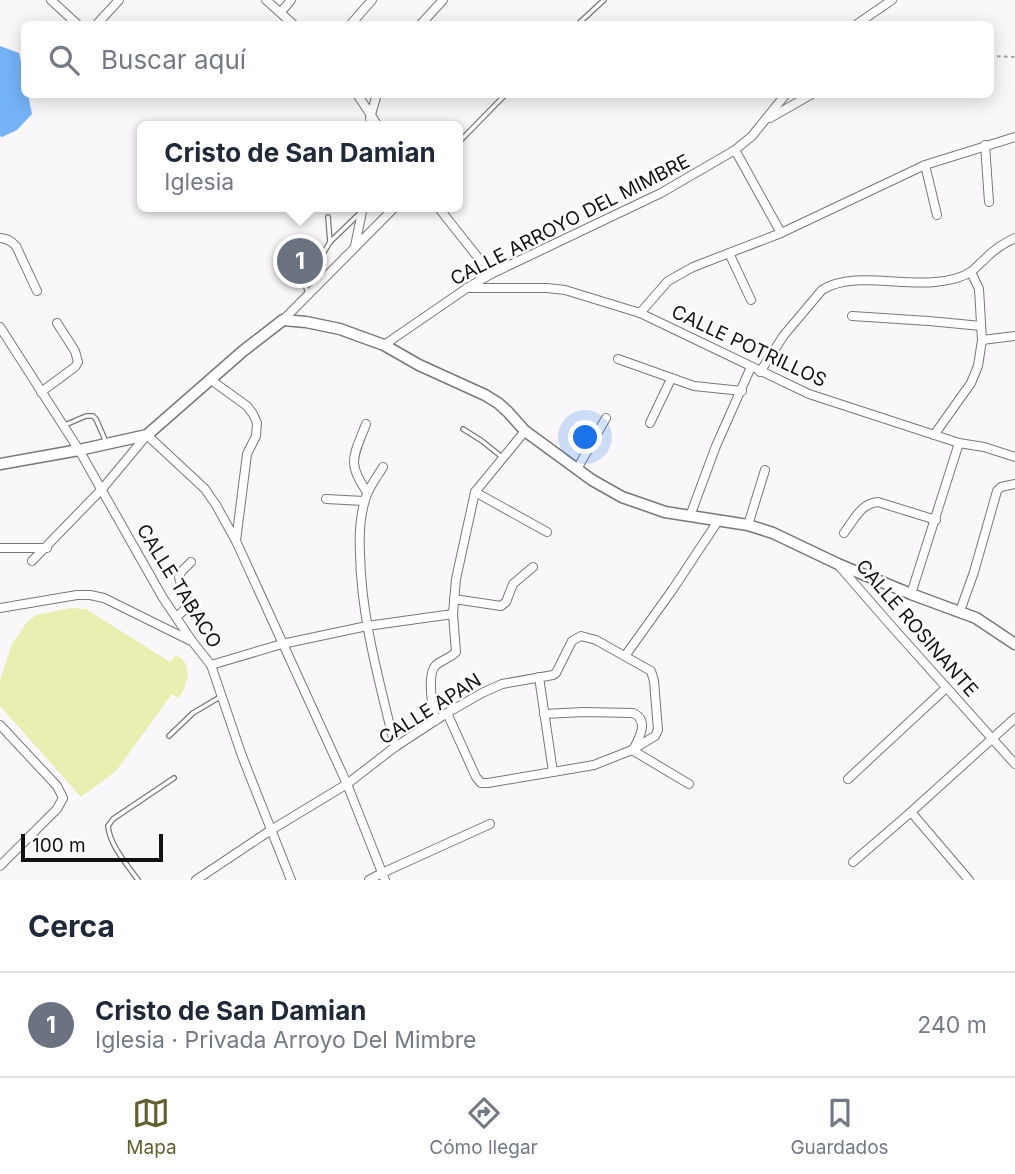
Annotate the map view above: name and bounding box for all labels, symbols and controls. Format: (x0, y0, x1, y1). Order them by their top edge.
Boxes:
search box (21, 21, 994, 98)
icon: search (45, 41, 83, 79)
text: Buscar aquí (101, 44, 246, 75)
popup (137, 121, 463, 212)
text: Cristo de San Damian (164, 137, 436, 168)
street label: CALLE ARROYO DEL MIMBRE (447, 150, 693, 290)
text: Iglesia (164, 168, 234, 196)
pin: 1 (277, 235, 323, 287)
street label: CALLE POTRILLOS (668, 300, 830, 392)
your location (568, 420, 602, 454)
street label: CALLE TABACO (132, 520, 226, 652)
street label: CALLE ROSINANTE (851, 555, 983, 701)
street label: CALLE APAN (375, 668, 485, 750)
scale bar (21, 831, 163, 863)
text: 100 m (32, 834, 86, 857)
text: Cerca (28, 908, 115, 944)
text: Cristo de San Damian (95, 995, 366, 1026)
text: 1 (46, 1011, 56, 1039)
text: 240 m (917, 1011, 987, 1039)
text: Iglesia · Privada Arroyo Del Mimbre (95, 1026, 476, 1054)
tab: Mapa (126, 1094, 177, 1159)
tab: Cómo llegar (429, 1094, 538, 1159)
tab: Guardados (790, 1094, 889, 1159)

